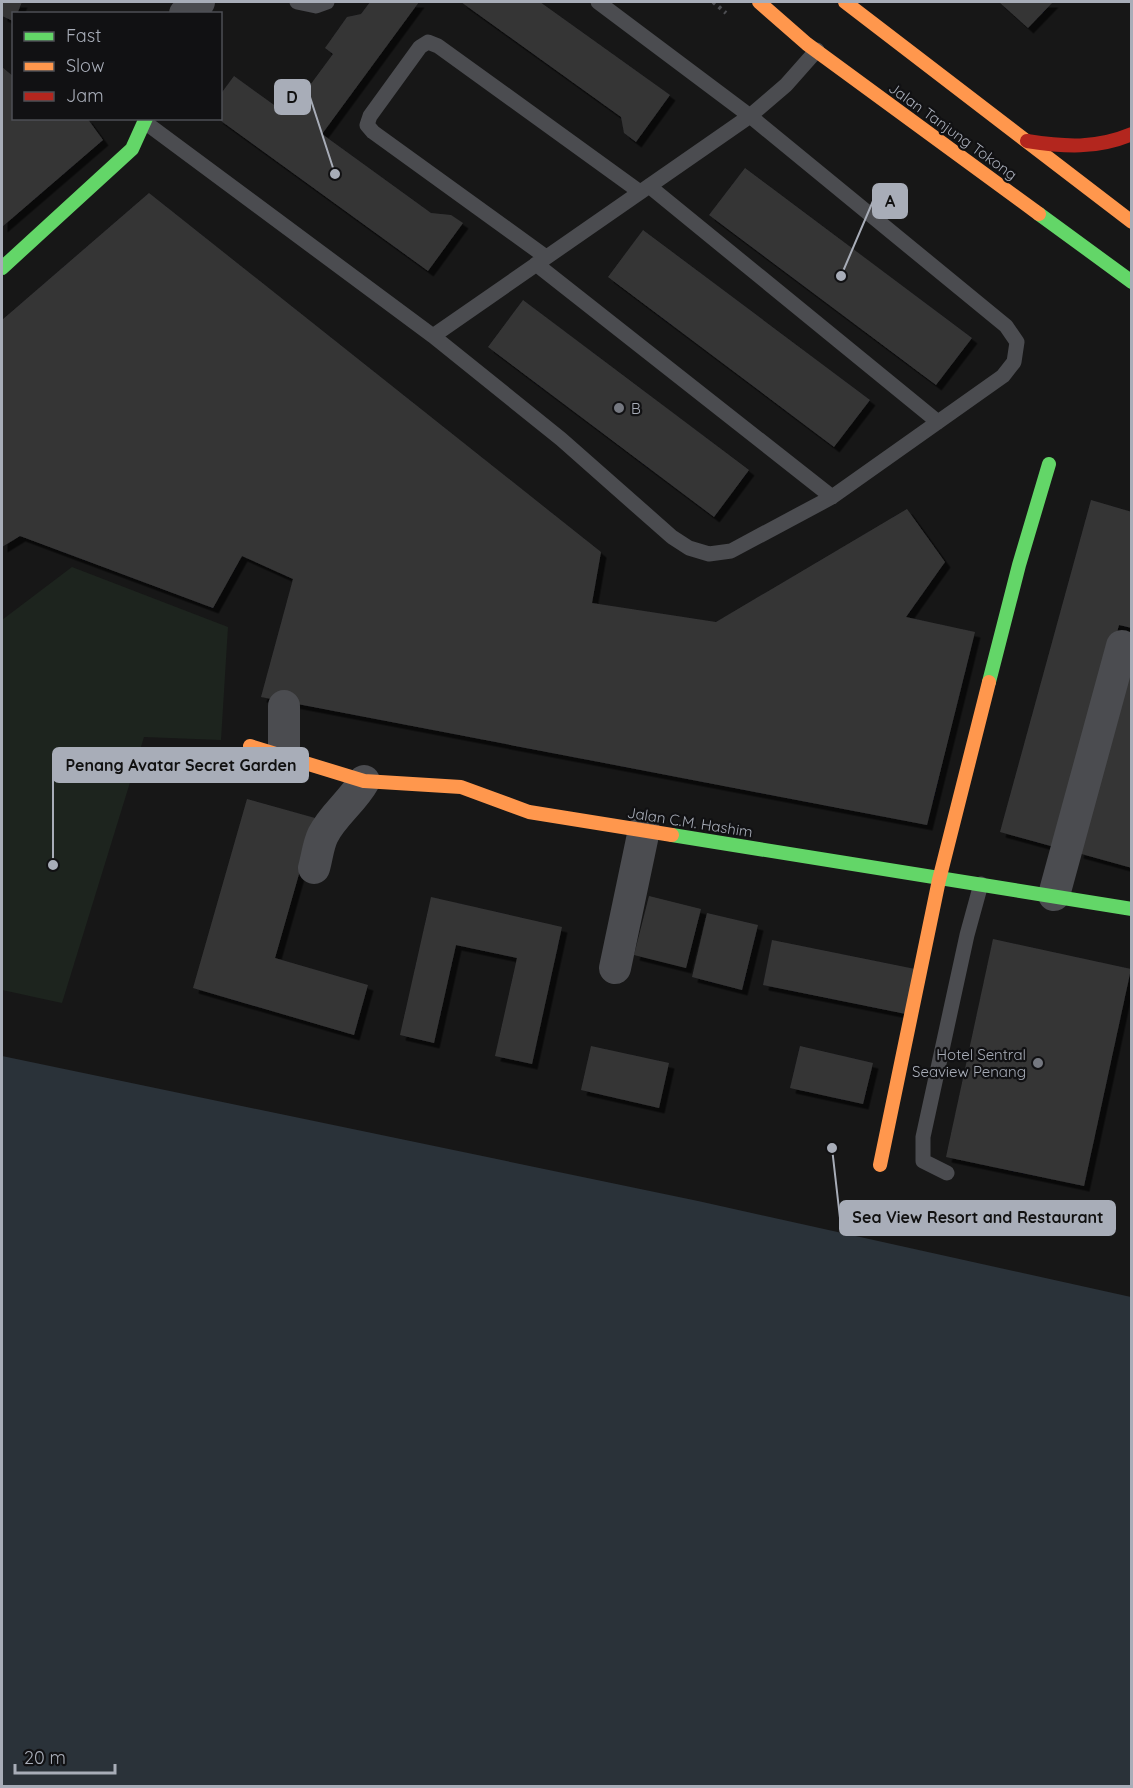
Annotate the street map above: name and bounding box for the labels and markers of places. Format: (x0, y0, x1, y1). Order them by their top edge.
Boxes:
callout: D (275, 80, 310, 114)
callout: A (873, 184, 907, 218)
place label: B (631, 399, 641, 418)
marker: B (612, 401, 626, 415)
callout: Penang Avatar Secret Garden (53, 748, 308, 782)
place label: Hotel Sentral Seaview Penang (912, 1045, 1026, 1081)
marker: Hotel Sentral Seaview Penang (1031, 1056, 1045, 1070)
callout: Sea View Resort and Restaurant (840, 1201, 1115, 1235)

